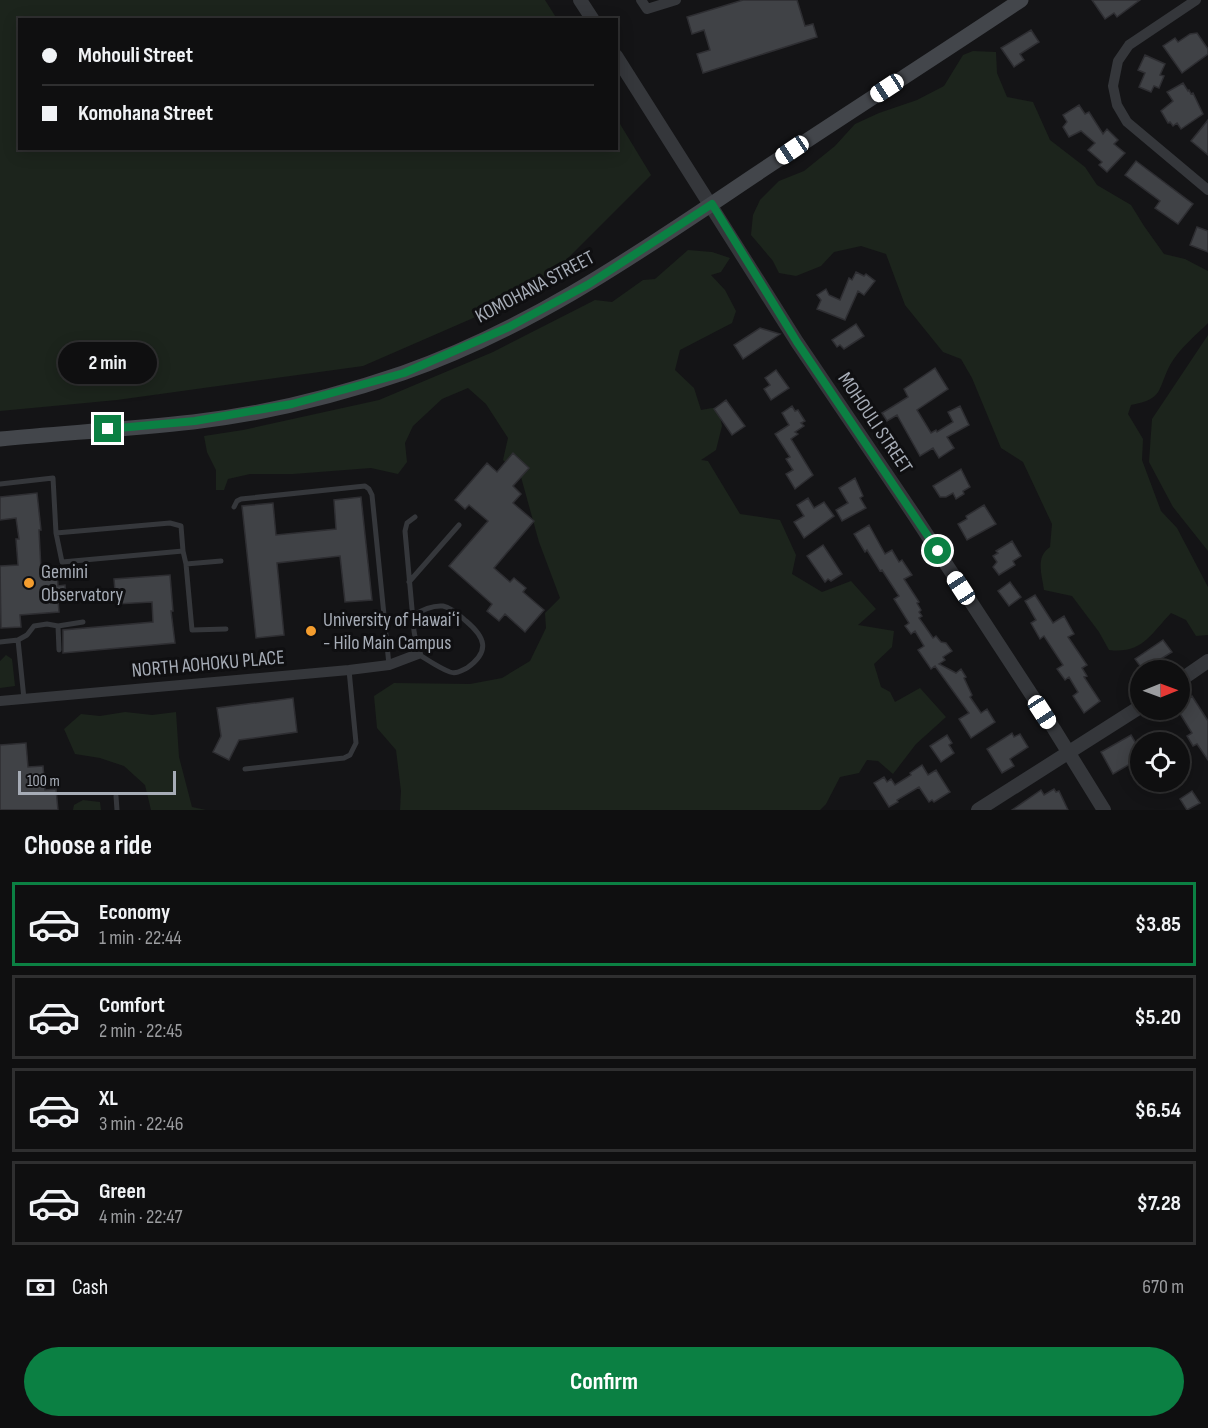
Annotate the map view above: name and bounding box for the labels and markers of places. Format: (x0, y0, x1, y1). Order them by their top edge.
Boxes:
place label: Gemini Observatory (41, 560, 124, 607)
marker: Gemini Observatory (22, 576, 36, 590)
place label: University of Hawaiʻi - Hilo Main Campus (323, 608, 460, 655)
marker: University of Hawaiʻi - Hilo Main Campus (304, 624, 318, 638)

